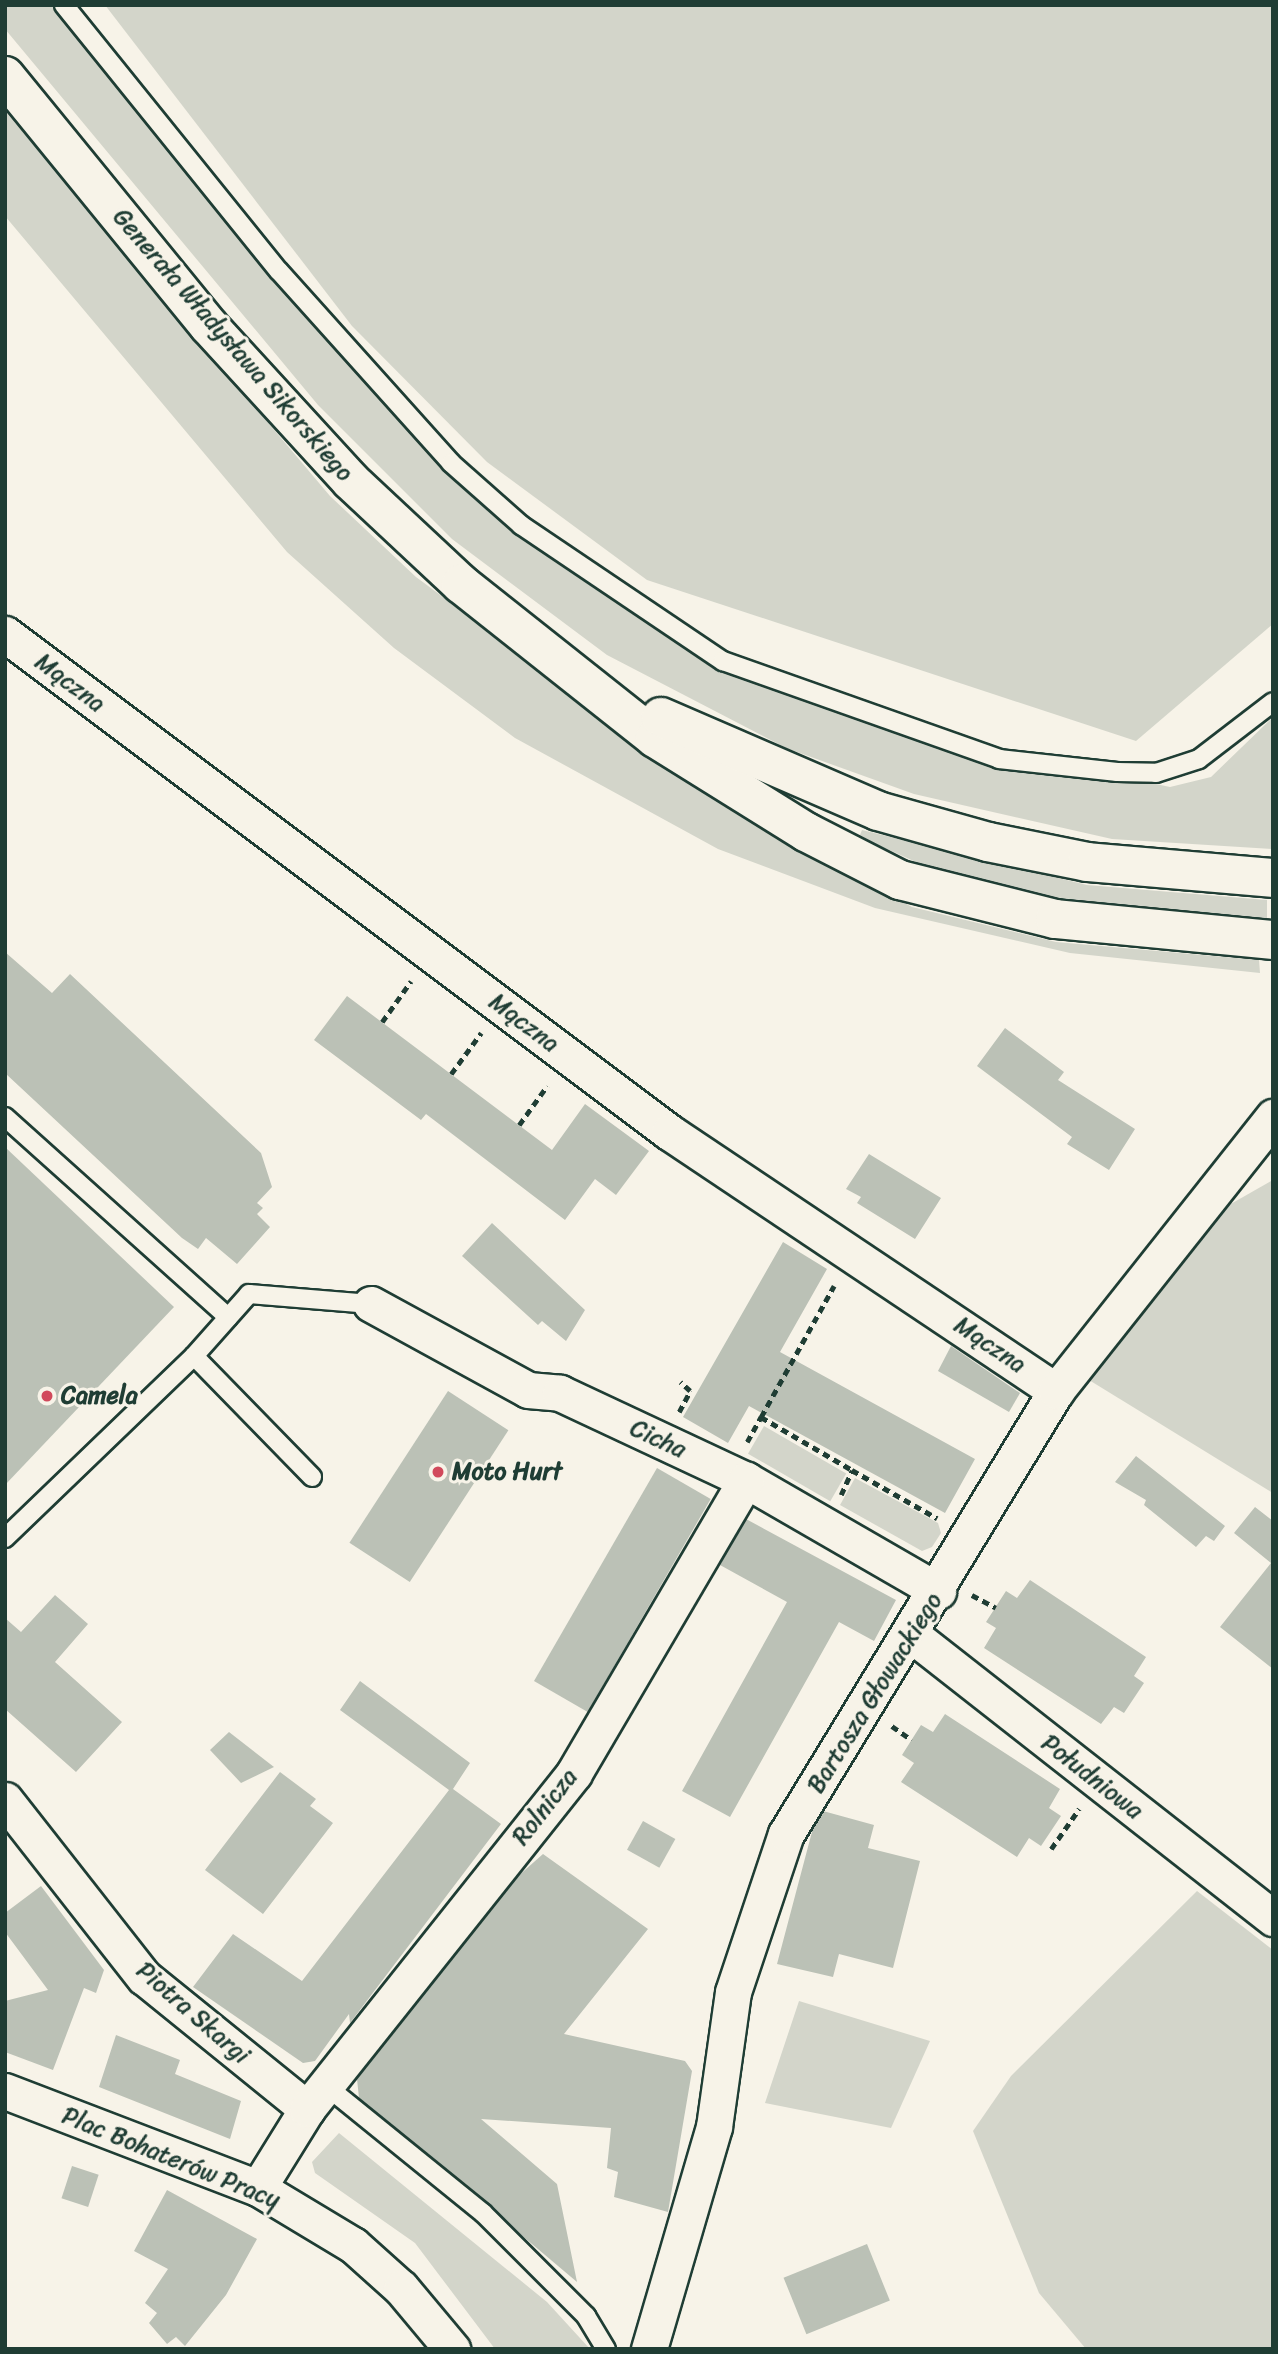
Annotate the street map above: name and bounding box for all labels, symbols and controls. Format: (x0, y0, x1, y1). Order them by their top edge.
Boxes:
street label: Generała Władysława Sikorskiego (107, 203, 359, 487)
street label: Mączna (29, 647, 111, 719)
street label: Mączna (483, 987, 565, 1059)
street label: Mączna (949, 1311, 1031, 1379)
place label: Camela (61, 1382, 138, 1410)
marker: Camela (39, 1388, 55, 1404)
street label: Cicha (626, 1414, 690, 1464)
place label: Moto Hurt (452, 1458, 563, 1486)
marker: Moto Hurt (430, 1464, 446, 1480)
street label: Bartosza Głowackiego (802, 1587, 948, 1799)
street label: Południowa (1036, 1729, 1148, 1825)
street label: Rolnicza (506, 1763, 584, 1851)
street label: Piotra Skargi (131, 1956, 255, 2070)
street label: Plac Bohaterów Pracy (58, 2101, 284, 2215)

